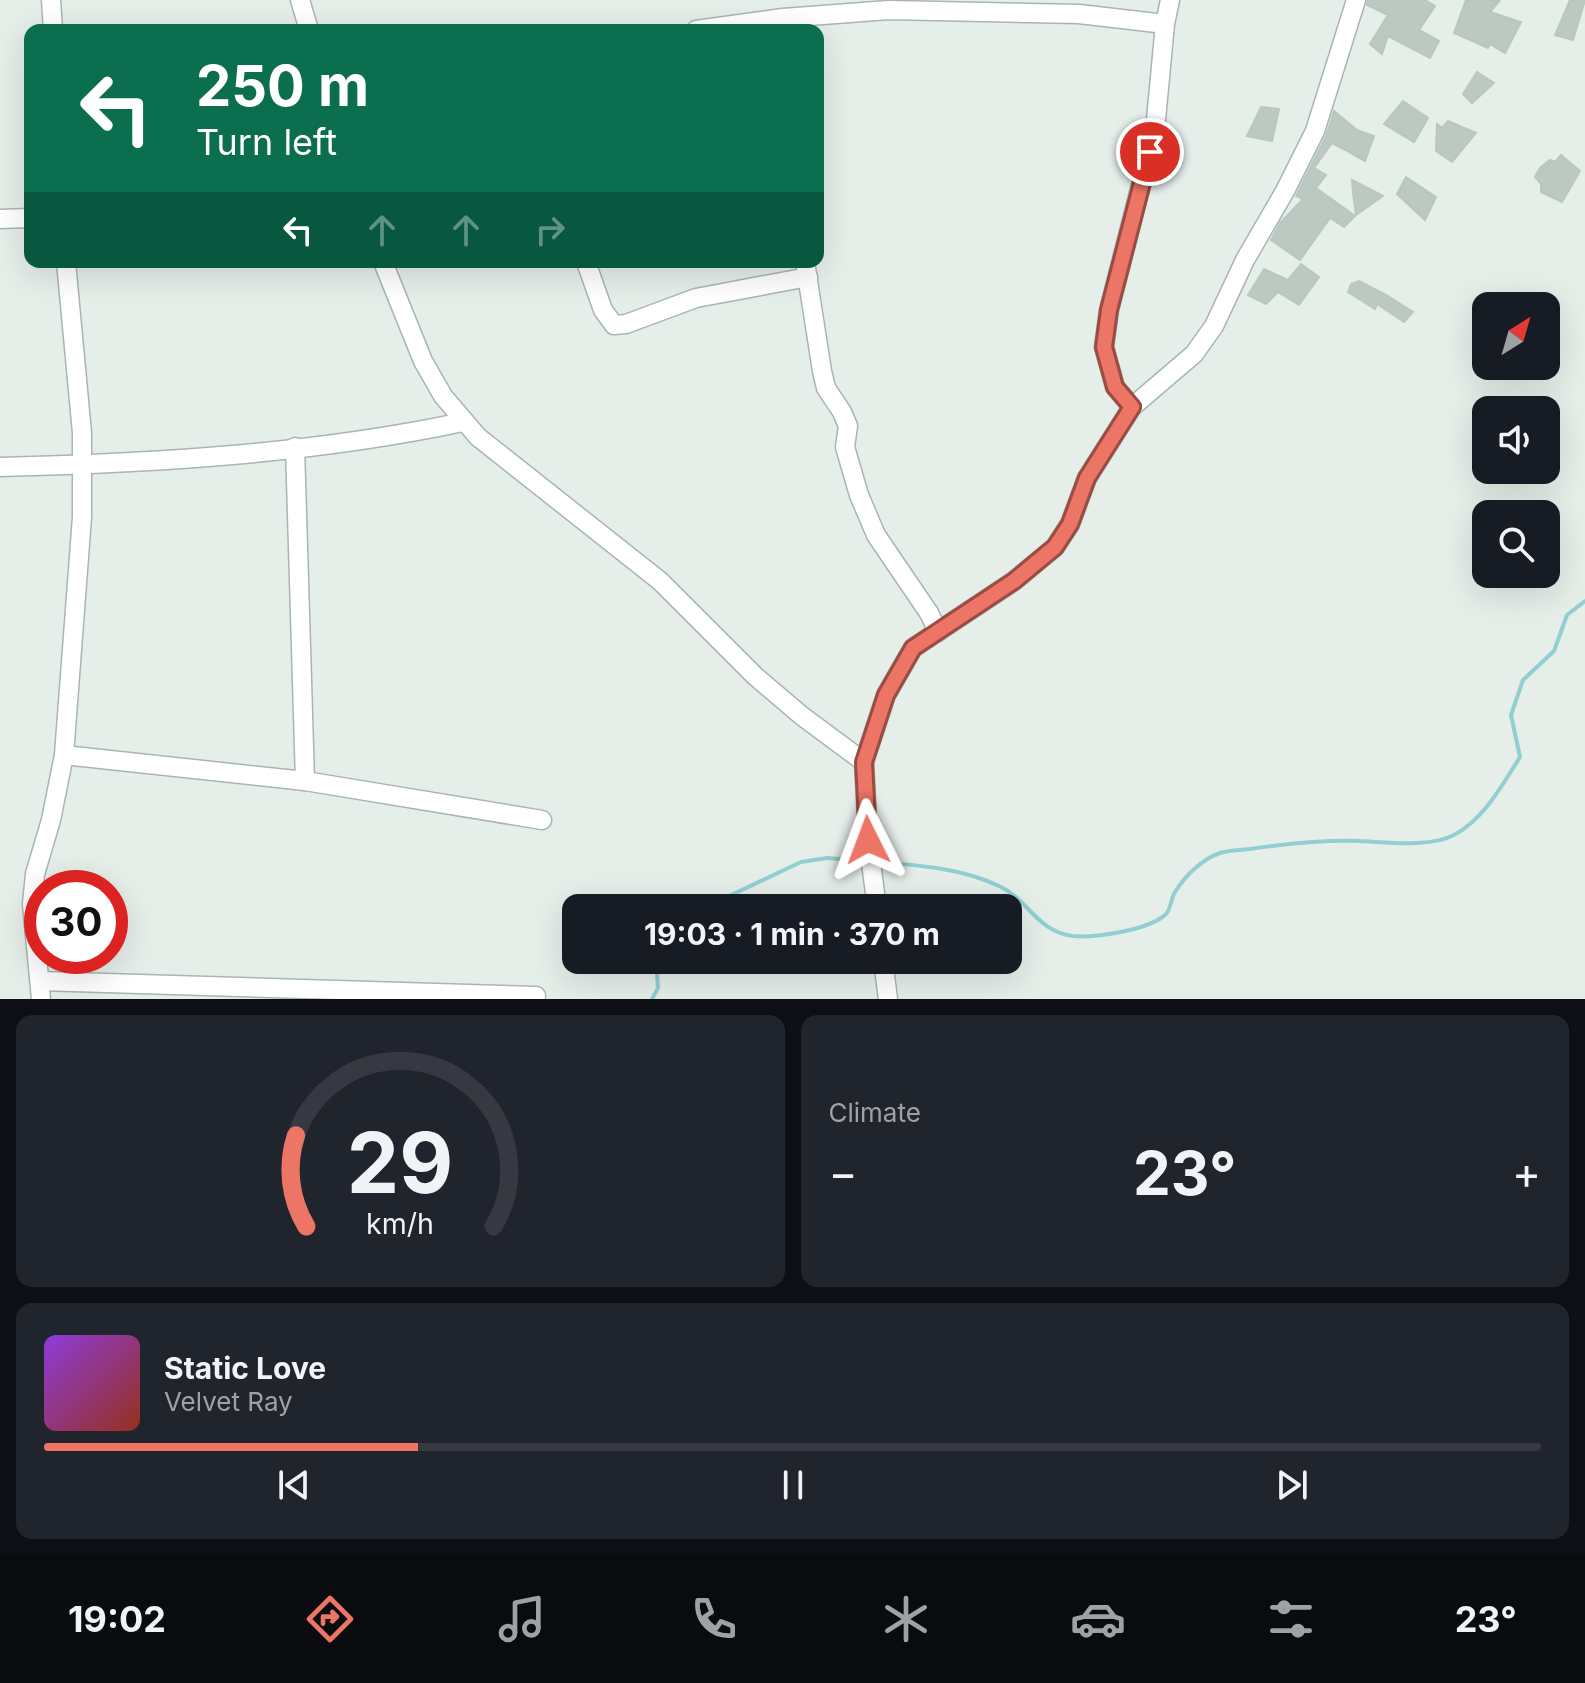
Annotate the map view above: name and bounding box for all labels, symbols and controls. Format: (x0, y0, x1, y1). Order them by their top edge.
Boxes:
text: 250 m (196, 52, 369, 120)
icon: left (64, 56, 168, 160)
pin (1116, 118, 1184, 186)
text: Turn left (196, 120, 337, 164)
icon: arrive (1128, 130, 1172, 174)
icon: left (276, 208, 320, 252)
icon: ahead (360, 208, 404, 252)
icon: ahead (444, 208, 488, 252)
icon: right (528, 208, 572, 252)
north arrow (1472, 292, 1560, 380)
map controls (1472, 292, 1560, 588)
button: sound (1472, 396, 1560, 484)
button: search (1472, 500, 1560, 588)
position arrow (826, 798, 910, 882)
speed limit sign: 30 (24, 870, 128, 974)
text: 19:03 · 1 min · 370 m (644, 916, 940, 952)
text: Climate (829, 1097, 921, 1128)
text: 29 (347, 1112, 453, 1213)
text: 23° (1133, 1137, 1237, 1209)
text: − (829, 1146, 858, 1200)
text: + (1512, 1146, 1541, 1200)
text: km/h (366, 1206, 434, 1241)
text: Static Love (164, 1350, 326, 1386)
text: Velvet Ray (164, 1386, 293, 1417)
icon: previous (272, 1463, 316, 1507)
icon: pause (771, 1463, 815, 1507)
icon: next (1270, 1463, 1314, 1507)
icon: directions (302, 1591, 358, 1647)
icon: music (494, 1591, 550, 1647)
icon: phone (686, 1591, 742, 1647)
icon: climate (878, 1591, 934, 1647)
icon: car (1070, 1591, 1126, 1647)
icon: filters (1263, 1591, 1319, 1647)
text: 19:02 (68, 1597, 166, 1641)
text: 23° (1455, 1597, 1517, 1641)

